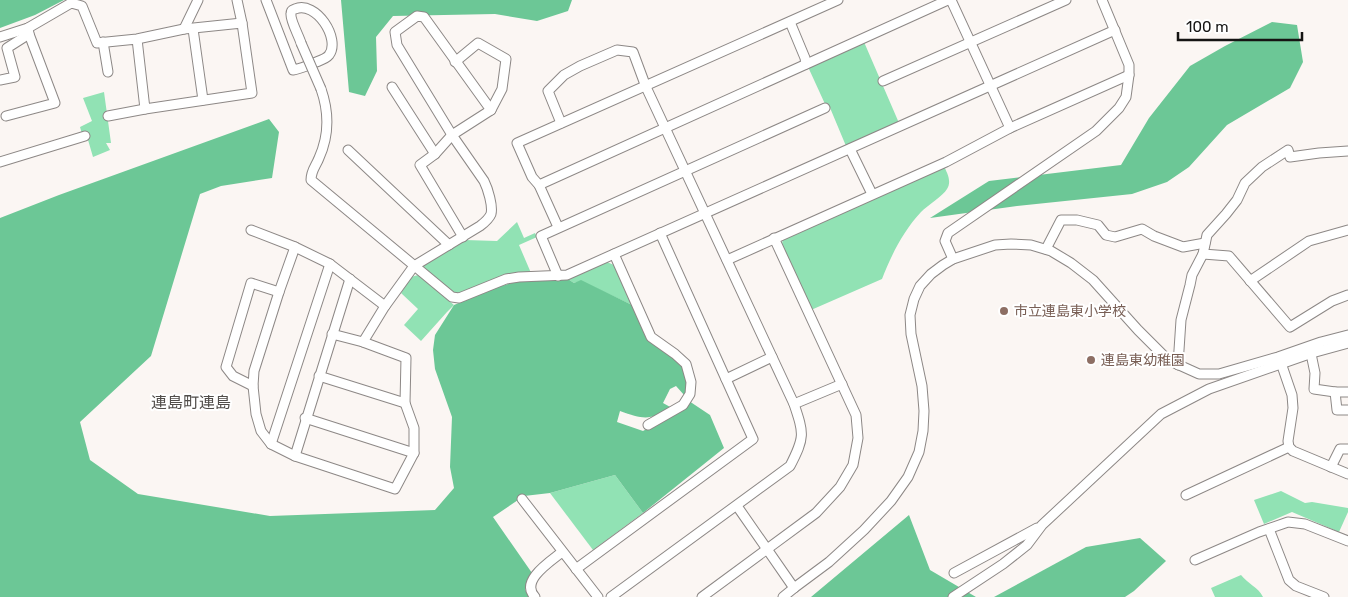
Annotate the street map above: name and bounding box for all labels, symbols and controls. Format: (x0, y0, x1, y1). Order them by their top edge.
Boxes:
scale bar (1178, 10, 1302, 42)
text: 100 m (1186, 18, 1228, 36)
place label: 市立連島東小学校 (1014, 303, 1126, 320)
marker: 市立連島東小学校 (998, 305, 1010, 317)
place label: 連島東幼稚園 (1101, 352, 1185, 369)
marker: 連島東幼稚園 (1085, 354, 1097, 366)
district label: 連島町連島 (151, 393, 231, 412)

